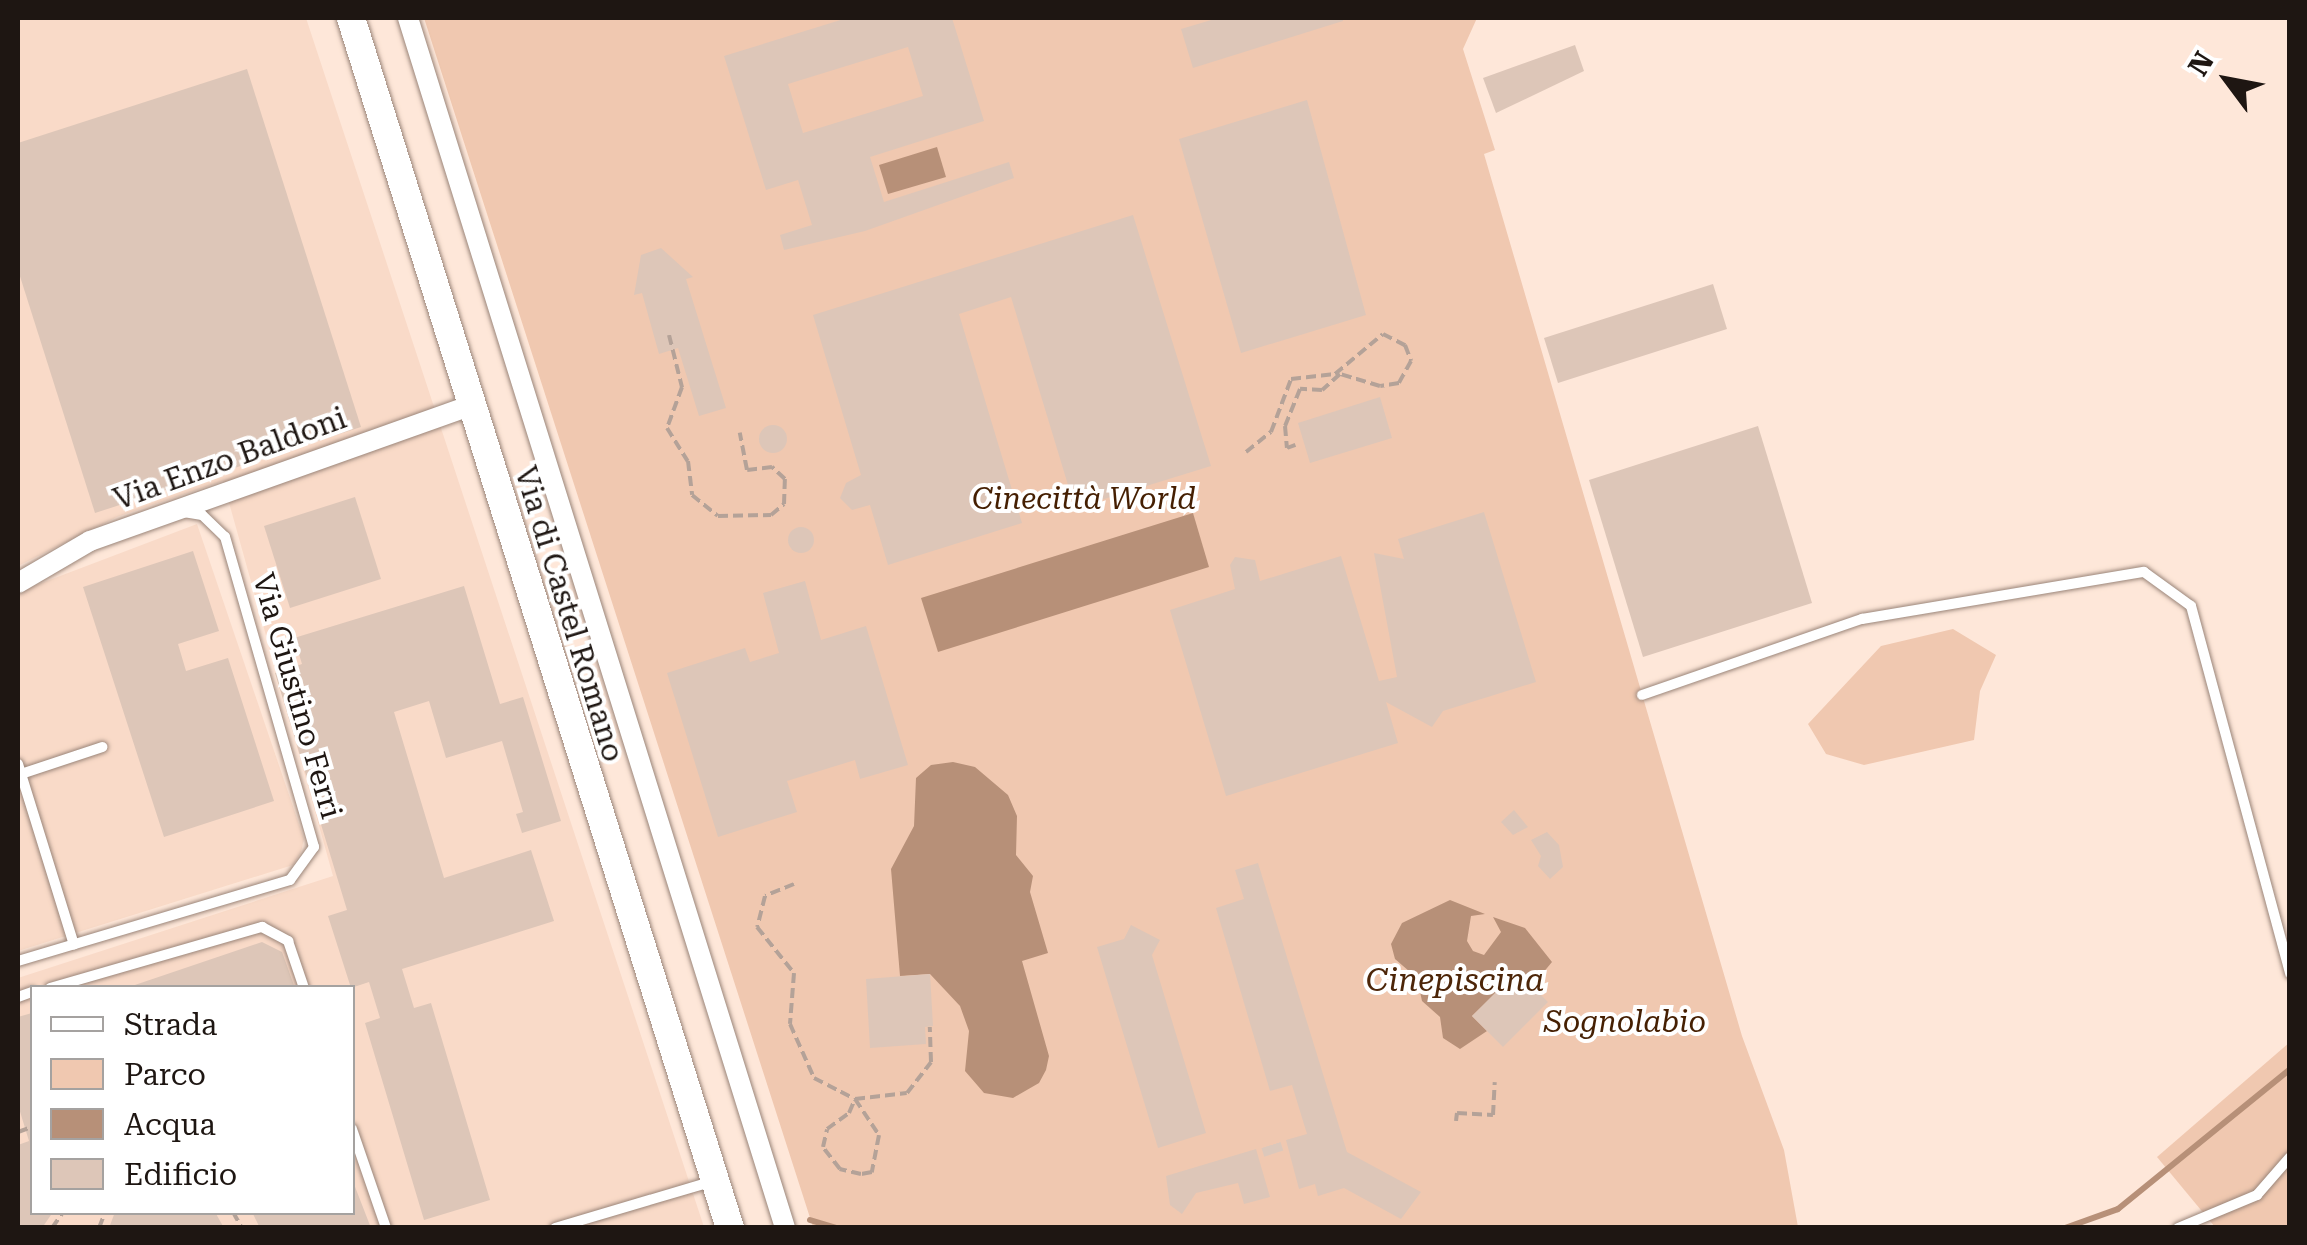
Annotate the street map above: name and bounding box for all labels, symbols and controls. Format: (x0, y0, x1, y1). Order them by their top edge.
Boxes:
north arrow (2177, 30, 2277, 130)
text: N (2181, 46, 2221, 82)
street label: Via Enzo Baldoni (109, 400, 351, 518)
street label: Via di Castel Romano (507, 462, 631, 766)
park label: Cinecittà World (972, 481, 1196, 517)
street label: Via Giustino Ferri (245, 569, 349, 823)
water label: Cinepiscina (1366, 961, 1544, 999)
legend (30, 985, 355, 1215)
park label: Sognolabio (1544, 1004, 1706, 1040)
text: Strada (124, 1007, 217, 1042)
text: Parco (124, 1057, 206, 1092)
text: Acqua (124, 1107, 216, 1142)
text: Edificio (124, 1157, 237, 1192)

